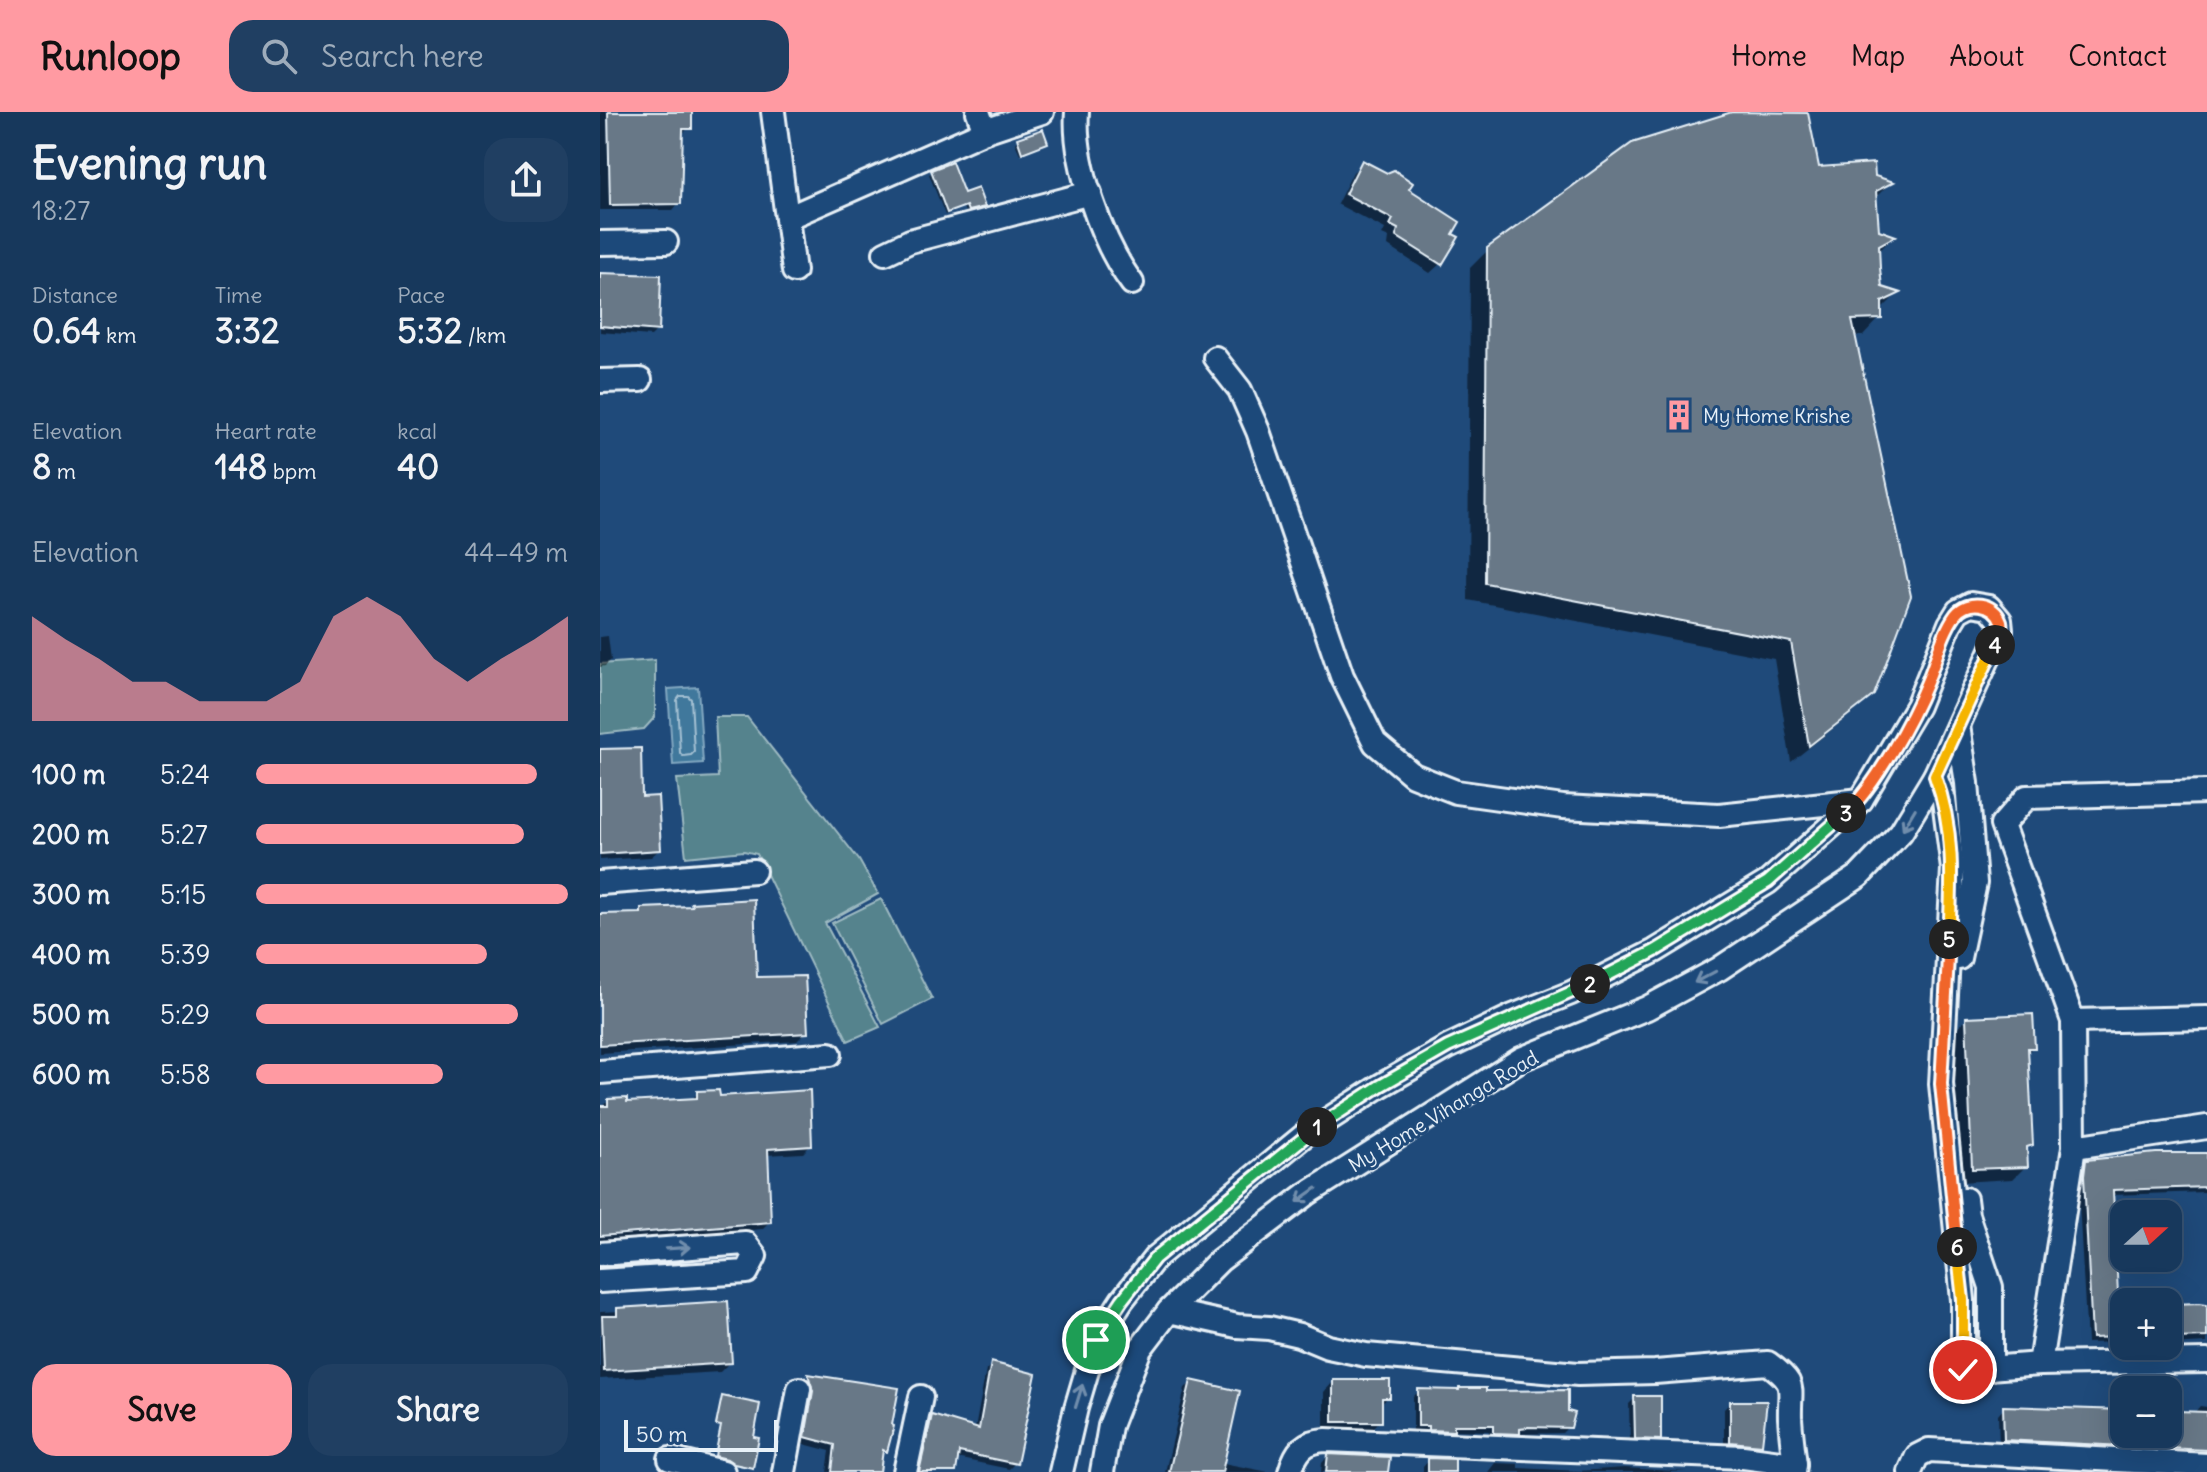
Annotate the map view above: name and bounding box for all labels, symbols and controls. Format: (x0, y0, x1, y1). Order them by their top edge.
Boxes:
search box (229, 20, 789, 92)
text: Runloop (40, 33, 181, 80)
icon: search (257, 34, 301, 78)
text: Search here (321, 37, 484, 75)
text: Home (1731, 38, 1807, 74)
text: Map (1851, 38, 1905, 74)
text: About (1949, 38, 2024, 74)
text: Contact (2068, 38, 2167, 74)
text: Evening run (32, 136, 267, 191)
button: share (484, 138, 568, 222)
text: 18:27 (32, 194, 90, 227)
text: Distance (32, 281, 118, 309)
text: Time (215, 281, 262, 309)
text: Pace (397, 281, 445, 309)
text: 0.64 (32, 309, 101, 352)
text: 3:32 (215, 309, 280, 352)
text: 5:32 (397, 309, 463, 352)
text: km (101, 321, 136, 349)
text: /km (463, 321, 506, 349)
building icon: My Home Krishe (1662, 398, 1696, 432)
place label: My Home Krishe (1703, 403, 1850, 428)
text: Elevation (32, 417, 122, 445)
text: Heart rate (215, 417, 317, 445)
text: kcal (397, 417, 437, 445)
text: 8 (32, 445, 52, 488)
text: 148 (215, 445, 267, 488)
text: 40 (397, 445, 439, 488)
text: m (52, 457, 76, 485)
text: bpm (267, 457, 317, 485)
text: Elevation (32, 536, 139, 569)
text: 44–49 m (464, 536, 568, 569)
pin: 4 (1975, 625, 2015, 665)
text: 4 (1989, 631, 2001, 659)
text: 100 m (32, 758, 106, 791)
text: 5:24 (160, 758, 210, 791)
pin: 3 (1826, 793, 1866, 833)
text: 3 (1840, 799, 1852, 827)
one-way arrow (1901, 807, 1917, 830)
text: 200 m (32, 818, 109, 851)
text: 5:27 (160, 818, 208, 851)
text: 300 m (32, 878, 110, 911)
text: 5:15 (160, 878, 206, 911)
pin: 5 (1929, 919, 1969, 959)
text: 5 (1943, 925, 1955, 953)
text: 400 m (32, 938, 110, 971)
text: 5:39 (160, 938, 211, 971)
pin: 2 (1570, 964, 1610, 1004)
one-way arrow (1694, 969, 1718, 985)
text: 2 (1584, 970, 1596, 998)
text: 500 m (32, 998, 110, 1031)
text: 5:29 (160, 998, 210, 1031)
street label: My Home Vihanga Road (1344, 1044, 1542, 1178)
text: 600 m (32, 1058, 110, 1091)
text: 5:58 (160, 1058, 211, 1091)
pin: 1 (1297, 1107, 1337, 1147)
text: 1 (1313, 1113, 1321, 1141)
one-way arrow (1296, 1187, 1318, 1203)
north arrow (2110, 1200, 2182, 1272)
map controls (2110, 1200, 2182, 1448)
pin: 6 (1937, 1227, 1977, 1267)
text: 6 (1951, 1233, 1963, 1261)
one-way arrow (664, 1240, 691, 1255)
button: + (2110, 1288, 2182, 1360)
pin (1062, 1306, 1130, 1374)
icon: arrive (1074, 1318, 1118, 1362)
pin (1929, 1336, 1997, 1404)
icon: check (1941, 1348, 1985, 1392)
button: Save (32, 1364, 292, 1456)
button: Share (308, 1364, 568, 1456)
button: − (2110, 1376, 2182, 1448)
one-way arrow (1073, 1384, 1088, 1409)
scale bar (624, 1416, 778, 1452)
text: 50 m (636, 1420, 688, 1448)

